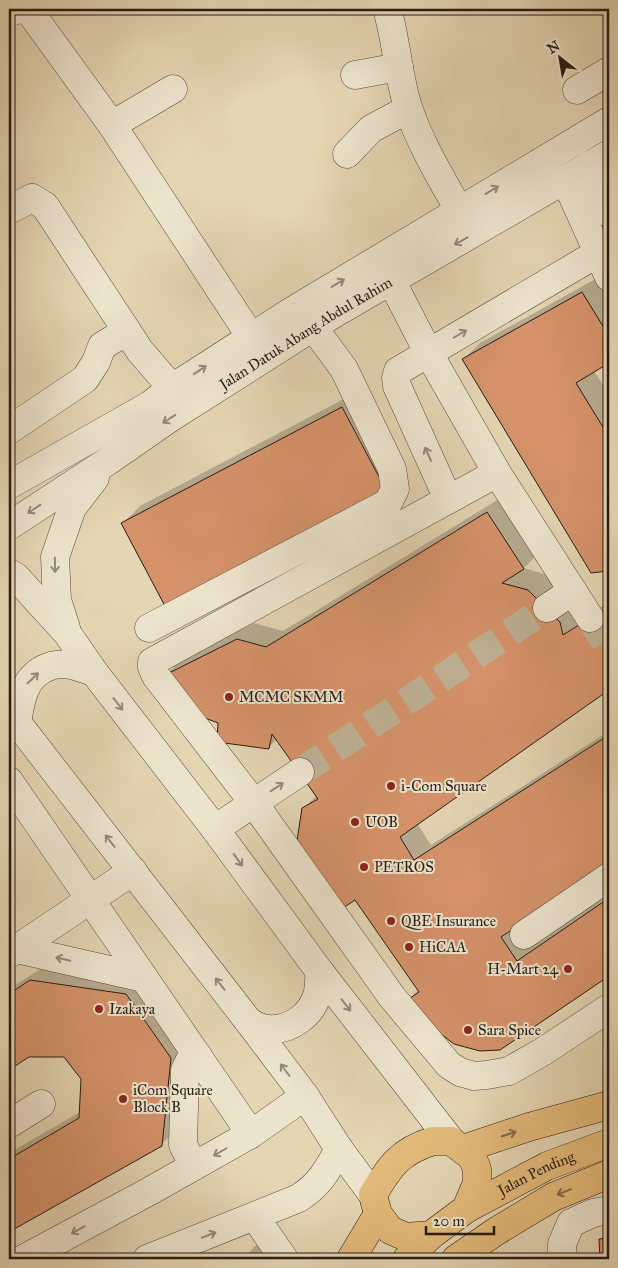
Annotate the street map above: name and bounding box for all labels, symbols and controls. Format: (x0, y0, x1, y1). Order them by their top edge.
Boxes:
north arrow (536, 32, 586, 82)
text: N (544, 37, 563, 58)
one-way arrow (485, 185, 499, 195)
one-way arrow (455, 236, 469, 246)
street label: Jalan Datuk Abang Abdul Rahim (214, 273, 396, 395)
one-way arrow (330, 277, 344, 287)
one-way arrow (452, 328, 466, 338)
one-way arrow (193, 364, 207, 374)
one-way arrow (162, 413, 176, 424)
one-way arrow (423, 447, 433, 462)
one-way arrow (27, 504, 41, 515)
one-way arrow (51, 556, 60, 572)
one-way arrow (27, 672, 39, 684)
place label: MCMC SKMM (239, 688, 343, 706)
marker: MCMC SKMM (223, 691, 235, 703)
one-way arrow (113, 697, 124, 710)
place label: i-Com Square (401, 777, 487, 796)
marker: i-Com Square (385, 780, 397, 792)
one-way arrow (269, 782, 283, 792)
place label: UOB (365, 813, 398, 831)
marker: UOB (349, 816, 361, 828)
one-way arrow (104, 835, 115, 848)
one-way arrow (233, 853, 243, 867)
place label: PETROS (374, 858, 434, 876)
marker: PETROS (358, 861, 370, 873)
place label: QBE Insurance (401, 912, 496, 930)
marker: QBE Insurance (385, 915, 397, 927)
place label: HiCAA (419, 938, 466, 956)
marker: HiCAA (403, 941, 415, 953)
one-way arrow (56, 954, 72, 963)
place label: H-Mart 24 (487, 960, 559, 978)
marker: H-Mart 24 (562, 963, 574, 975)
one-way arrow (214, 978, 225, 991)
one-way arrow (340, 998, 351, 1011)
place label: Izakaya (109, 1000, 156, 1018)
marker: Izakaya (93, 1003, 105, 1015)
place label: Sara Spice (478, 1021, 541, 1039)
marker: Sara Spice (462, 1024, 474, 1036)
one-way arrow (279, 1064, 290, 1077)
place label: iCom Square Block B (133, 1081, 213, 1116)
marker: iCom Square Block B (117, 1093, 129, 1105)
one-way arrow (501, 1128, 517, 1138)
one-way arrow (213, 1147, 228, 1157)
street label: Jalan Pending (493, 1147, 578, 1201)
one-way arrow (557, 1188, 572, 1198)
scale bar (426, 1203, 493, 1235)
text: 20 m (433, 1212, 465, 1230)
one-way arrow (70, 1225, 85, 1235)
one-way arrow (201, 1230, 216, 1239)

